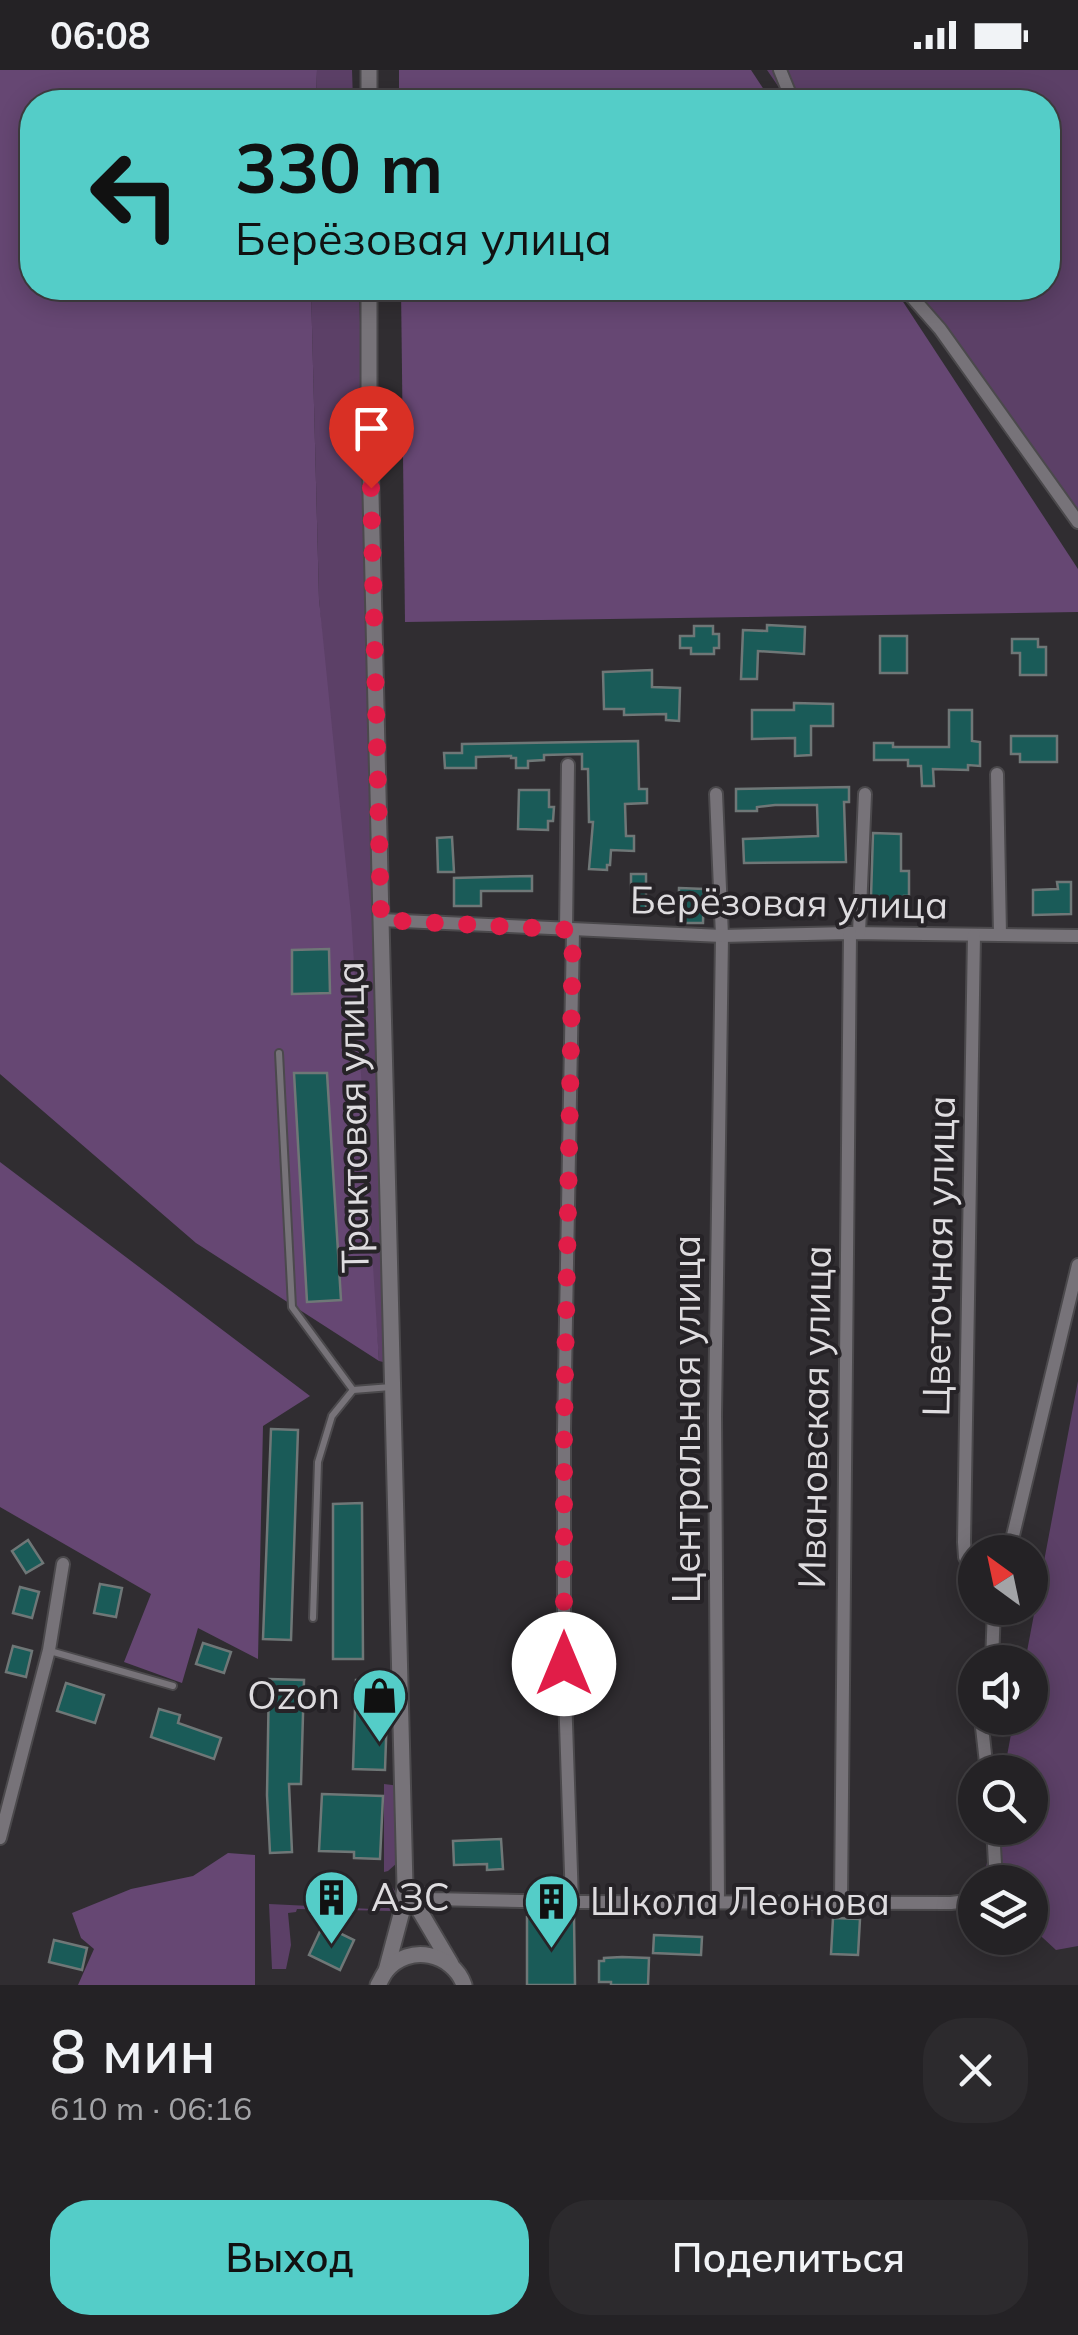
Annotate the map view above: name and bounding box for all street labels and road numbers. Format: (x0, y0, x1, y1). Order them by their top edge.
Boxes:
street label: Берёзовая улица (629, 875, 949, 929)
street label: Трактовая улица (325, 961, 379, 1273)
street label: Цветочная улица (911, 1095, 965, 1417)
street label: Центральная улица (662, 1235, 710, 1603)
street label: Ивановская улица (787, 1245, 841, 1589)

